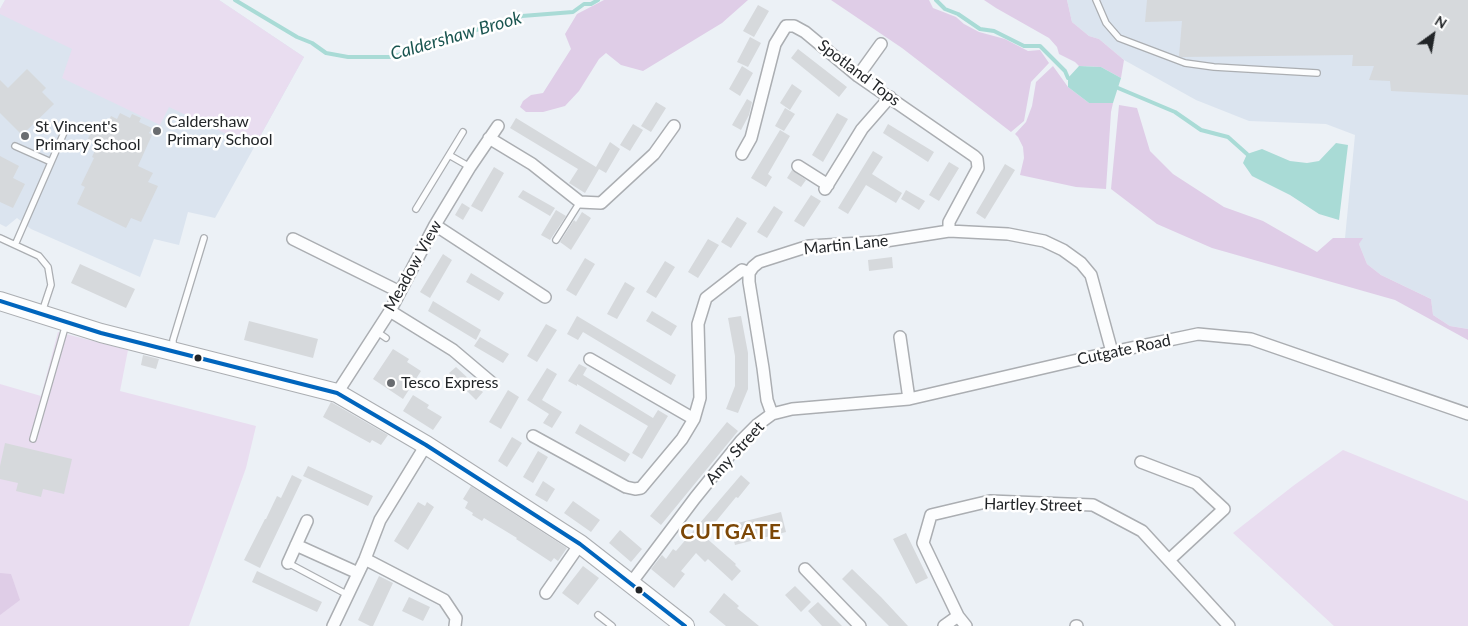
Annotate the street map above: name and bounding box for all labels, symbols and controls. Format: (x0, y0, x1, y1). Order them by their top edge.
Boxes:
water label: Caldershaw Brook (388, 7, 524, 65)
north arrow (1408, 10, 1458, 60)
text: N (1432, 12, 1450, 32)
street label: Spotland Tops (814, 36, 904, 110)
place label: Caldershaw Primary School (167, 112, 273, 150)
place label: St Vincent's Primary School (35, 117, 141, 155)
marker: Caldershaw Primary School (151, 125, 163, 137)
marker: St Vincent's Primary School (19, 130, 31, 142)
street label: Meadow View (380, 217, 446, 315)
street label: Martin Lane (803, 231, 889, 259)
street label: Cutgate Road (1075, 331, 1173, 369)
unlabelled marker (193, 353, 203, 363)
place label: Tesco Express (401, 373, 499, 393)
marker: Tesco Express (385, 377, 397, 389)
street label: Amy Street (702, 418, 768, 488)
street label: Hartley Street (984, 495, 1082, 515)
district label: CUTGATE (679, 519, 783, 545)
unlabelled marker (634, 585, 644, 595)

